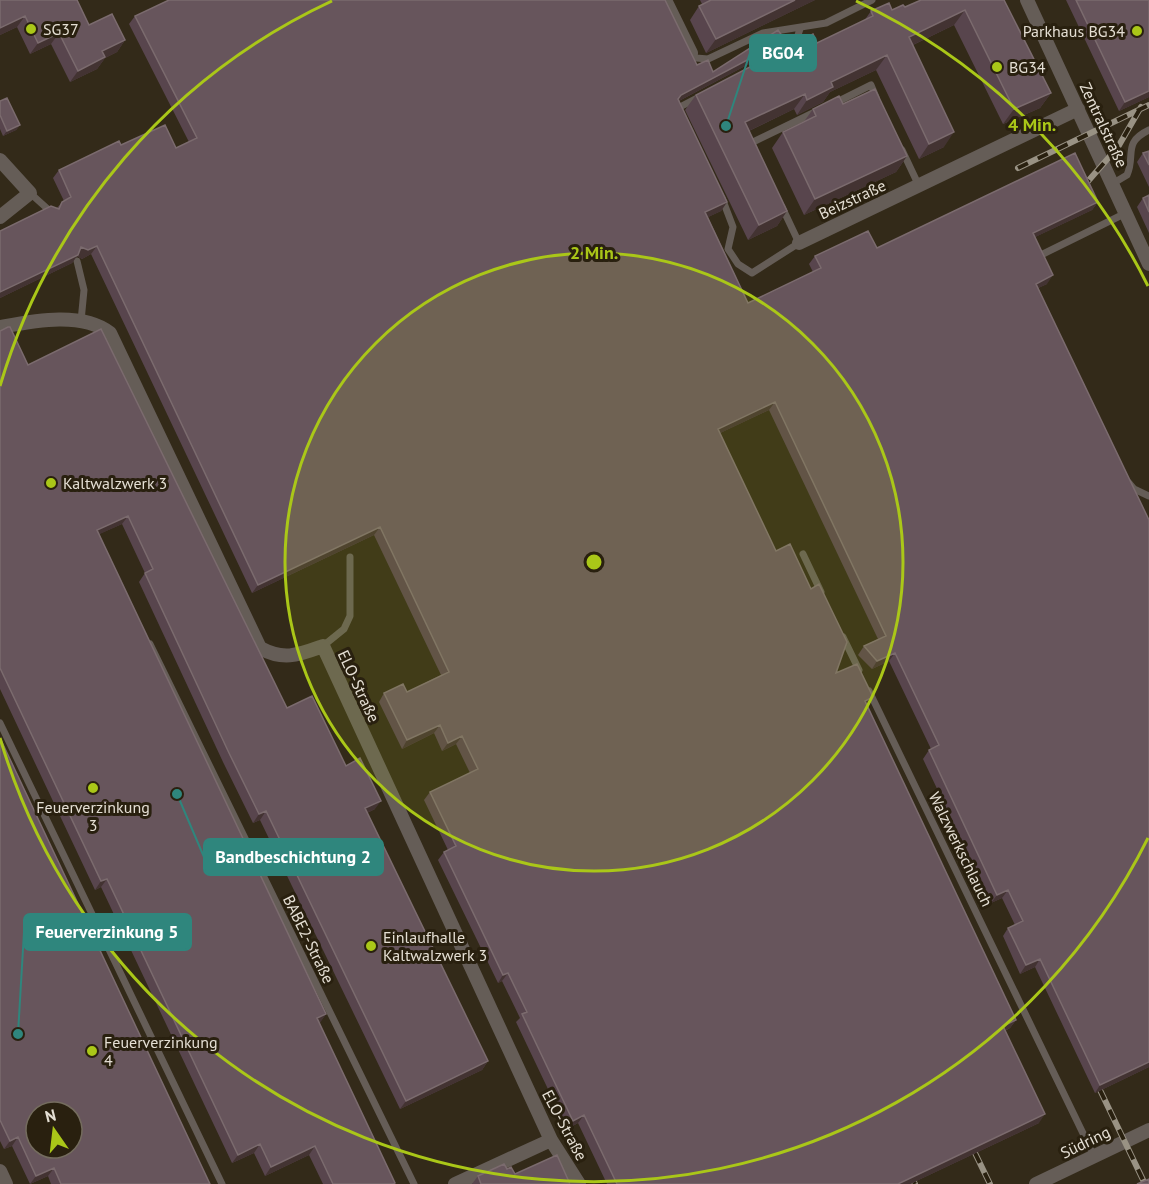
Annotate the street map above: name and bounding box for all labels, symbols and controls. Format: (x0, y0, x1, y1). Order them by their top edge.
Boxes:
place label: SG37 (43, 19, 79, 39)
place label: Parkhaus BG34 (1023, 21, 1125, 41)
marker: SG37 (24, 22, 38, 36)
marker: Parkhaus BG34 (1130, 24, 1144, 38)
callout: BG04 (750, 35, 816, 71)
text: BG04 (762, 41, 804, 64)
place label: BG34 (1009, 57, 1046, 77)
marker: BG34 (990, 60, 1004, 74)
street label: Zentralstraße (1076, 79, 1132, 171)
text: 4 Min. (1008, 113, 1056, 136)
street label: Beizstraße (815, 175, 889, 223)
text: 2 Min. (570, 241, 618, 264)
place label: Kaltwalzwerk 3 (63, 473, 167, 493)
marker: Kaltwalzwerk 3 (44, 476, 58, 490)
centre of rings (584, 552, 604, 572)
street label: ELO-Straße (334, 647, 384, 725)
marker: Feuerverzinkung 3 (86, 781, 100, 795)
street label: Walzwerkschlauch (925, 788, 997, 910)
place label: Feuerverzinkung 3 (36, 797, 150, 835)
callout: Bandbeschichtung 2 (204, 839, 383, 875)
text: Bandbeschichtung 2 (215, 845, 371, 868)
street label: BABE2-Straße (279, 891, 339, 987)
callout: Feuerverzinkung 5 (24, 914, 191, 950)
text: Feuerverzinkung 5 (36, 920, 179, 943)
place label: Einlaufhalle Kaltwalzwerk 3 (383, 927, 487, 965)
marker: Einlaufhalle Kaltwalzwerk 3 (364, 939, 378, 953)
place label: Feuerverzinkung 4 (104, 1032, 218, 1070)
marker: Feuerverzinkung 4 (85, 1044, 99, 1058)
street label: ELO-Straße (538, 1086, 592, 1164)
north arrow (24, 1100, 84, 1160)
text: N (43, 1104, 58, 1126)
street label: Südring (1057, 1121, 1113, 1163)

